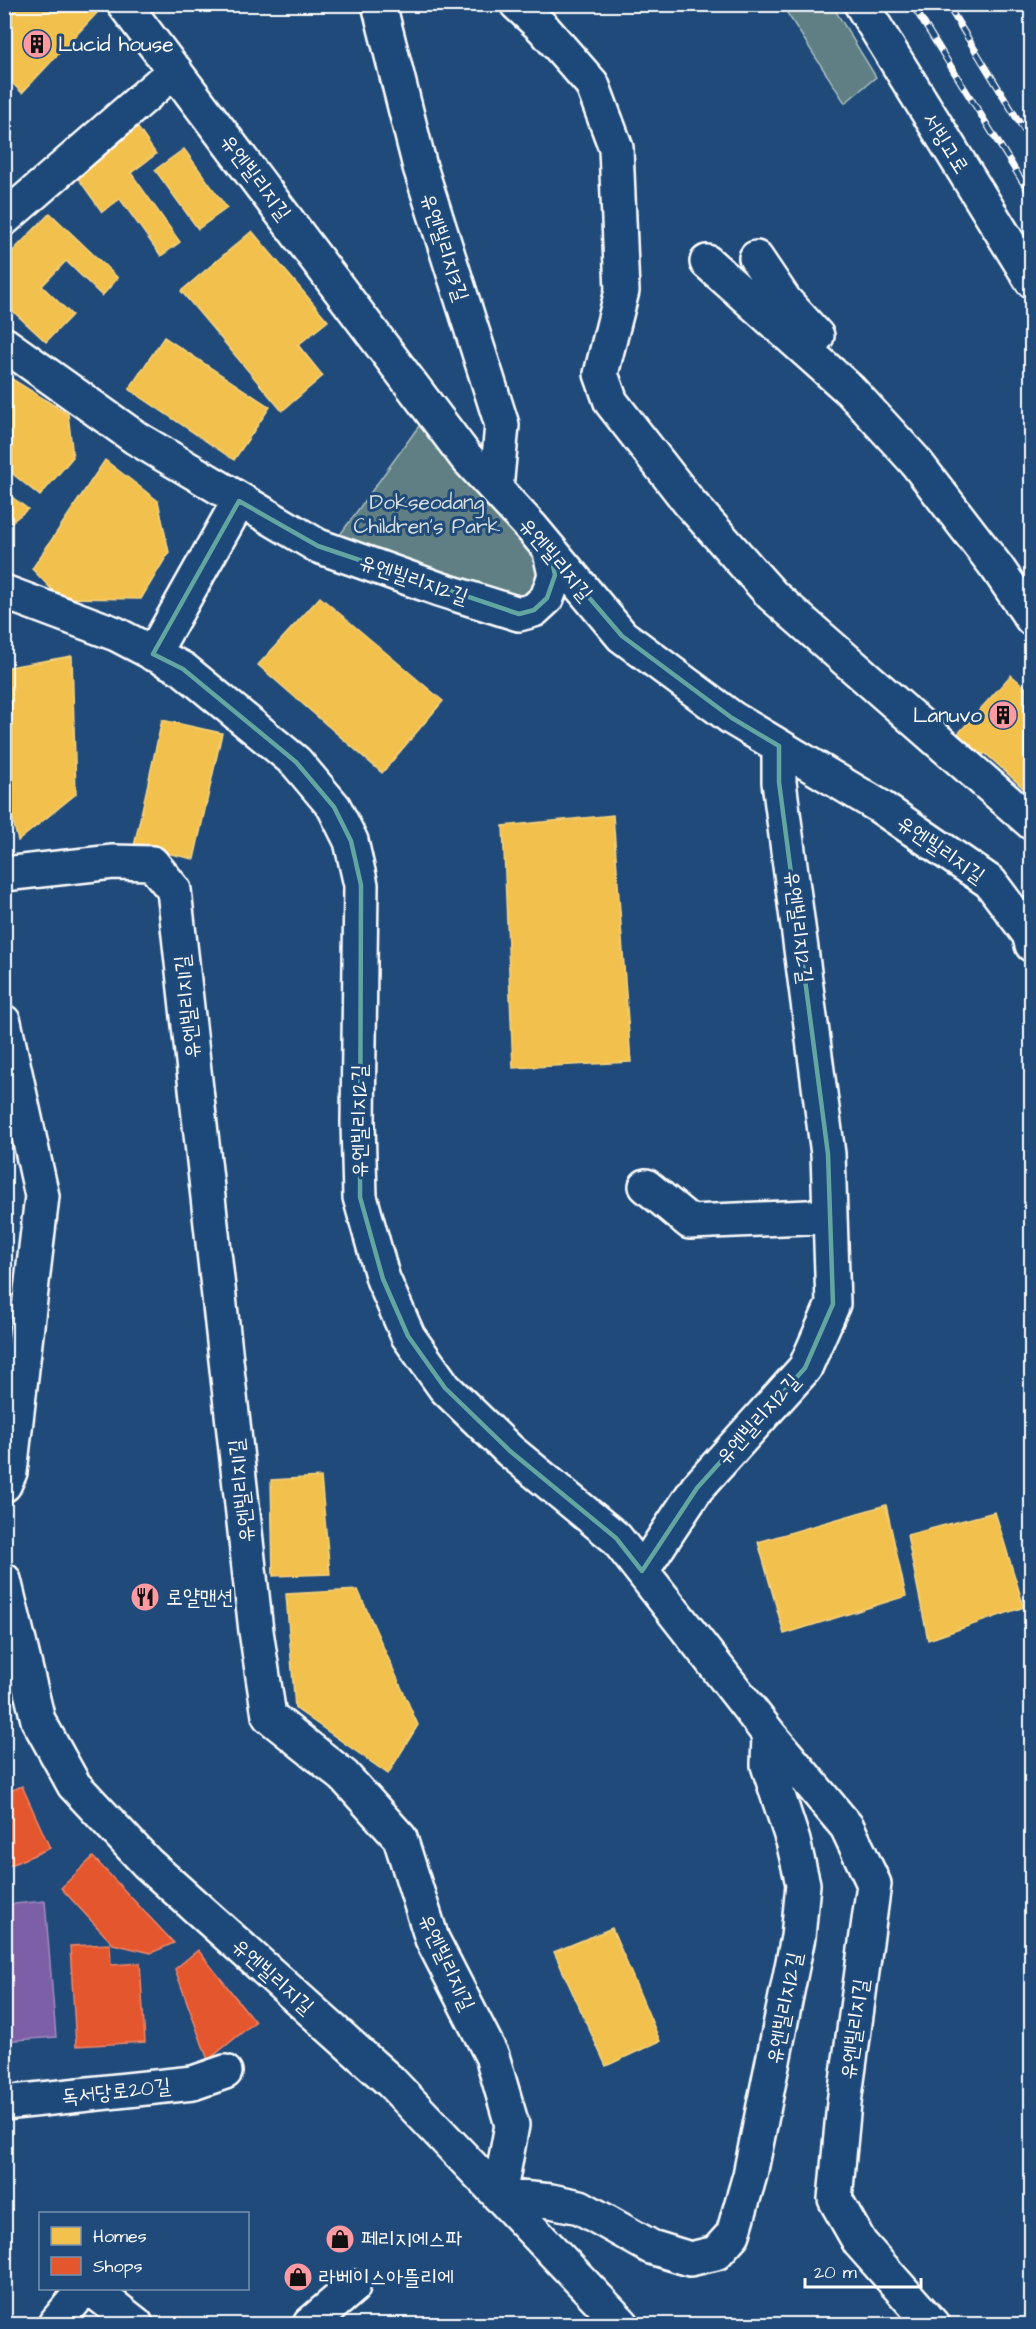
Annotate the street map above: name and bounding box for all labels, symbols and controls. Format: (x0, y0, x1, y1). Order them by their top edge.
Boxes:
building icon: Lucid house (21, 28, 53, 60)
place label: Lucid house (58, 30, 174, 59)
street label: 서빙고로 (915, 107, 976, 180)
street label: 유엔빌리지길 (214, 128, 298, 227)
street label: 유엔빌리지3길 (413, 189, 476, 305)
park label: Dokseodang Children’s Park (354, 488, 501, 541)
street label: 유엔빌리지길 (512, 511, 599, 608)
street label: 유엔빌리지2길 (355, 547, 472, 612)
building icon: Lanuvo (987, 699, 1019, 731)
place label: Lanuvo (913, 701, 982, 730)
street label: 유엔빌리지길 (891, 808, 991, 890)
street label: 유엔빌리지2길 (777, 869, 820, 985)
street label: 유엔빌리지1길 (168, 954, 207, 1060)
street label: 유엔빌리지2길 (345, 1064, 374, 1178)
street label: 유엔빌리지2길 (710, 1367, 807, 1471)
street label: 유엔빌리지1길 (222, 1438, 261, 1544)
restaurant icon: 로얄맨션 (129, 1581, 161, 1613)
place label: 로얄맨션 (166, 1583, 234, 1612)
street label: 유엔빌리지1길 (411, 1909, 482, 2016)
street label: 유엔빌리지길 (225, 1932, 320, 2021)
street label: 유엔빌리지2길 (759, 1950, 810, 2067)
street label: 유엔빌리지길 (833, 1977, 876, 2081)
street label: 독서당로20길 (60, 2071, 172, 2112)
legend (39, 2212, 249, 2290)
shop icon: 페리지에스파 (324, 2223, 356, 2255)
text: Homes (93, 2224, 147, 2249)
place label: 페리지에스파 (361, 2225, 462, 2254)
scale bar (805, 2251, 920, 2289)
text: Shops (93, 2254, 143, 2279)
text: 20 m (814, 2260, 857, 2285)
shop icon: 라베이스아뜰리에 (282, 2261, 314, 2293)
place label: 라베이스아뜰리에 (319, 2263, 454, 2292)

